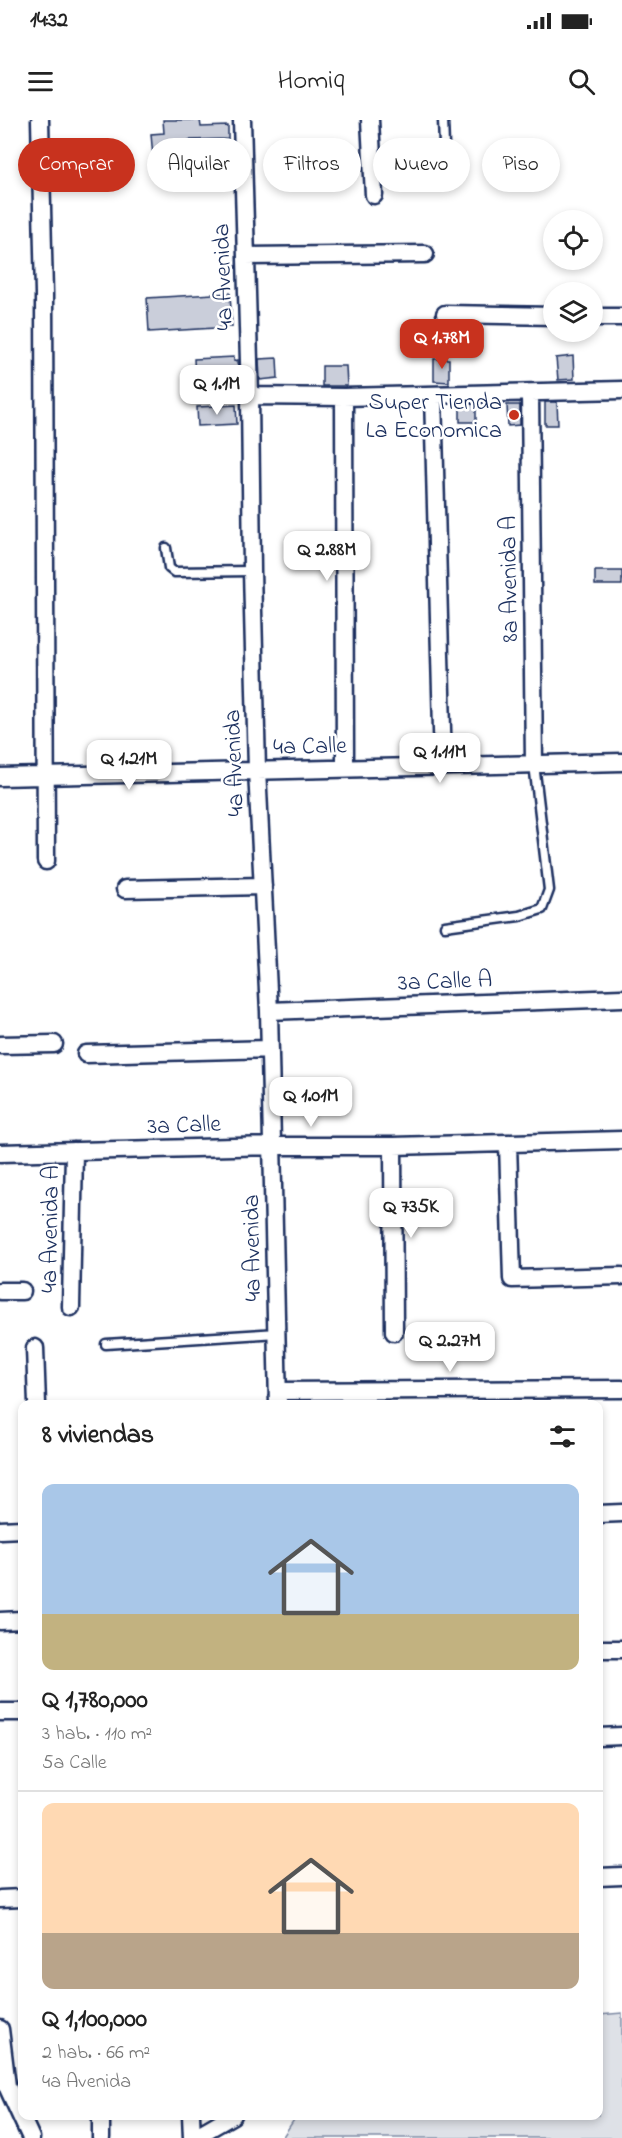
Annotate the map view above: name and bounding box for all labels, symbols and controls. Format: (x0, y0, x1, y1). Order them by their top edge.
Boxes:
text: 14:32 (30, 5, 68, 37)
text: Homiq (278, 62, 344, 101)
icon: menu (24, 65, 57, 98)
icon: search (565, 65, 598, 98)
chip: Comprar (18, 138, 135, 192)
chip: Alquilar (147, 138, 251, 192)
chip: Filtros (263, 138, 361, 192)
chip: Nuevo (373, 138, 470, 192)
chip: Piso (482, 138, 560, 192)
map controls (543, 210, 603, 342)
button: locate (543, 210, 603, 270)
street label: 4a Avenida (205, 223, 244, 331)
button: layers (543, 282, 603, 342)
pin: Q 1.78M (387, 319, 497, 370)
text: Q 1.78M (414, 324, 470, 353)
pin: Q 1.1M (168, 365, 266, 416)
text: Q 1.1M (194, 370, 240, 399)
place label: Super Tienda La Economica (366, 386, 502, 449)
marker: Super Tienda La Economica (507, 408, 521, 422)
street label: 8a Avenida A (492, 515, 529, 643)
pin: Q 2.88M (272, 531, 382, 582)
text: Q 2.88M (297, 536, 357, 565)
street label: 4a Avenida (216, 709, 255, 817)
street label: 4a Calle (273, 729, 347, 766)
pin: Q 1.11M (385, 733, 495, 784)
text: Q 1.11M (413, 738, 467, 767)
pin: Q 1.21M (74, 740, 184, 791)
text: Q 1.21M (101, 745, 157, 774)
street label: 3a Calle A (397, 963, 493, 1002)
pin: Q 1.01M (256, 1077, 366, 1128)
text: Q 1.01M (283, 1082, 339, 1111)
street label: 3a Calle (147, 1108, 222, 1145)
street label: 4a Avenida A (33, 1165, 70, 1293)
pin: Q 735K (362, 1188, 460, 1239)
text: Q 735K (383, 1193, 439, 1222)
street label: 4a Avenida (235, 1194, 272, 1302)
pin: Q 2.27M (395, 1322, 505, 1373)
text: Q 2.27M (419, 1327, 481, 1356)
text: 8 viviendas (42, 1417, 154, 1455)
icon: filters (546, 1420, 579, 1453)
icon: home (257, 1523, 365, 1631)
text: Q 1,780,000 (42, 1682, 148, 1720)
text: 3 hab. · 110 m² (42, 1720, 152, 1749)
text: 5a Calle (42, 1749, 107, 1778)
icon: home (257, 1842, 365, 1950)
text: Q 1,100,000 (42, 2001, 147, 2039)
text: 2 hab. · 66 m² (42, 2039, 150, 2068)
text: 4a Avenida (42, 2068, 131, 2097)

